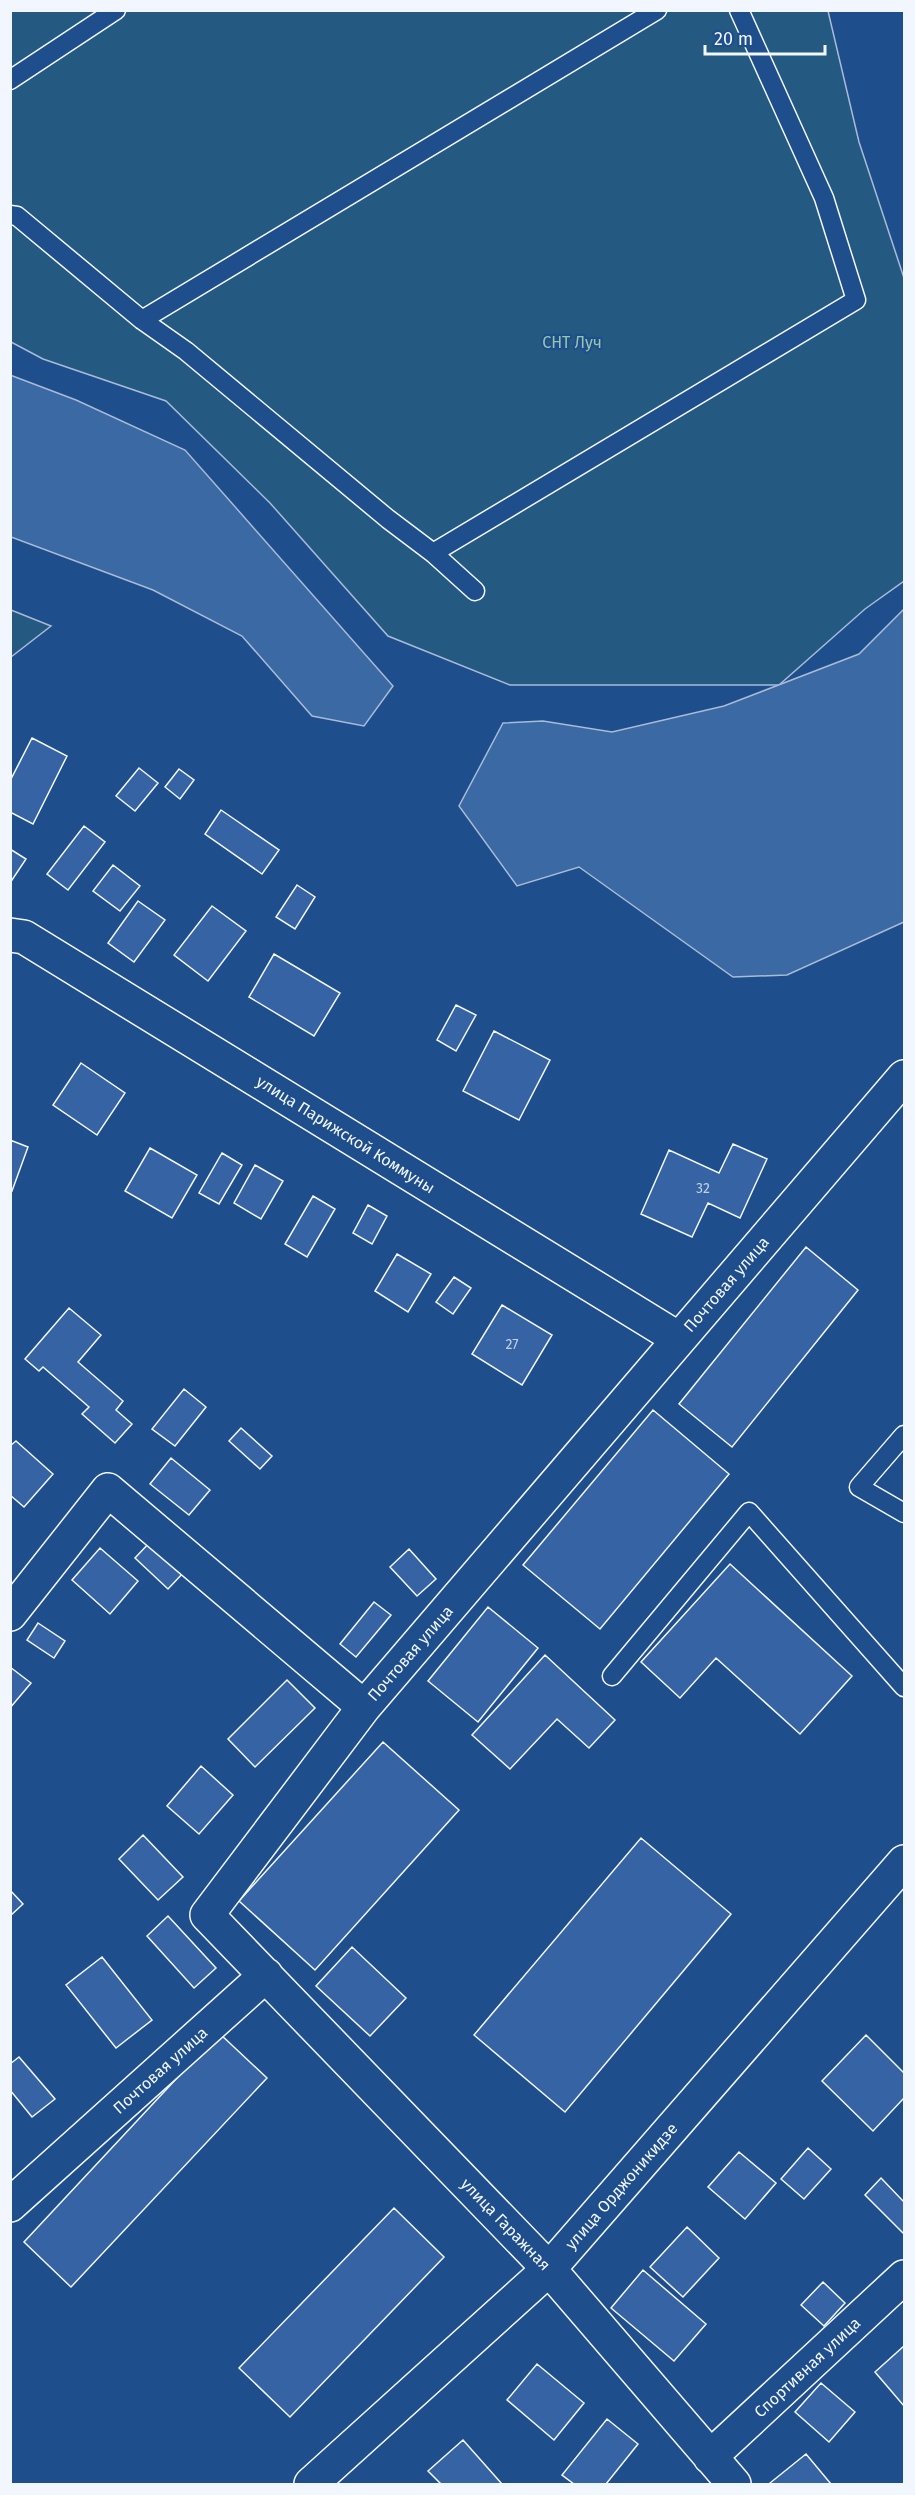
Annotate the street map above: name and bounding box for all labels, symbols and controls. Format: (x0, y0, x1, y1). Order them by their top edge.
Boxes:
scale bar (705, 18, 825, 56)
text: 20 m (714, 28, 753, 50)
park label: СНТ Луч (542, 333, 602, 352)
street label: улица Парижской Коммуны (253, 1072, 438, 1197)
house number: 32 (696, 1180, 710, 1197)
street label: Почтовая улица (680, 1233, 773, 1336)
house number: 27 (505, 1336, 519, 1353)
street label: Почтовая улица (364, 1602, 457, 1705)
street label: Почтовая улица (109, 2023, 211, 2118)
street label: улица Орджоникидзе (561, 2119, 682, 2253)
street label: улица Гаражная (457, 2174, 554, 2274)
street label: Спортивная улица (750, 2313, 864, 2421)

